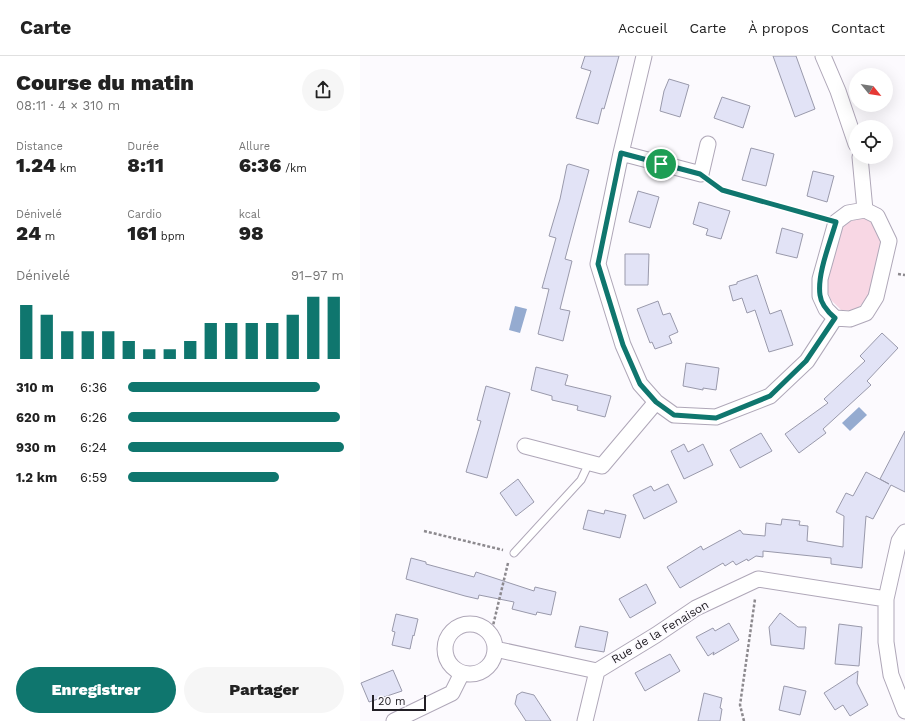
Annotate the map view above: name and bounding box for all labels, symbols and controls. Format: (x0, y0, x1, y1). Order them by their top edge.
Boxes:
text: Carte (20, 16, 71, 39)
text: Accueil (618, 20, 667, 36)
text: Carte (689, 20, 726, 36)
text: À propos (748, 20, 809, 36)
text: Contact (831, 20, 885, 36)
north arrow (849, 68, 893, 112)
map controls (849, 68, 893, 164)
button: share (302, 69, 344, 111)
text: Course du matin (16, 70, 194, 95)
text: 08:11 · 4 × 310 m (16, 98, 120, 113)
button: locate (849, 120, 893, 164)
text: Distance (16, 140, 63, 153)
text: Durée (127, 140, 159, 153)
text: Allure (239, 140, 270, 153)
pin (644, 147, 678, 181)
text: 1.24 (16, 153, 56, 177)
text: 8:11 (127, 153, 164, 177)
text: 6:36 (239, 153, 281, 177)
icon: arrive (650, 153, 672, 175)
text: km (56, 162, 76, 175)
text: /km (281, 162, 307, 175)
text: Dénivelé (16, 208, 62, 221)
text: Cardio (127, 208, 162, 221)
text: kcal (239, 208, 260, 221)
text: 24 (16, 221, 41, 245)
text: 161 (127, 221, 157, 245)
text: 98 (239, 221, 264, 245)
text: m (41, 230, 55, 243)
text: bpm (157, 230, 185, 243)
text: Dénivelé (16, 268, 70, 283)
text: 91–97 m (291, 268, 344, 283)
text: 310 m (16, 380, 54, 395)
text: 6:36 (80, 380, 107, 395)
text: 620 m (16, 410, 56, 425)
text: 6:26 (80, 410, 107, 425)
text: 930 m (16, 440, 56, 455)
text: 6:24 (80, 440, 107, 455)
text: 1.2 km (16, 470, 57, 485)
text: 6:59 (80, 470, 107, 485)
street label: Rue de la Fenaison (609, 597, 711, 667)
button: Enregistrer (16, 667, 176, 713)
button: Partager (184, 667, 344, 713)
scale bar (372, 693, 426, 712)
text: 20 m (378, 695, 406, 708)

